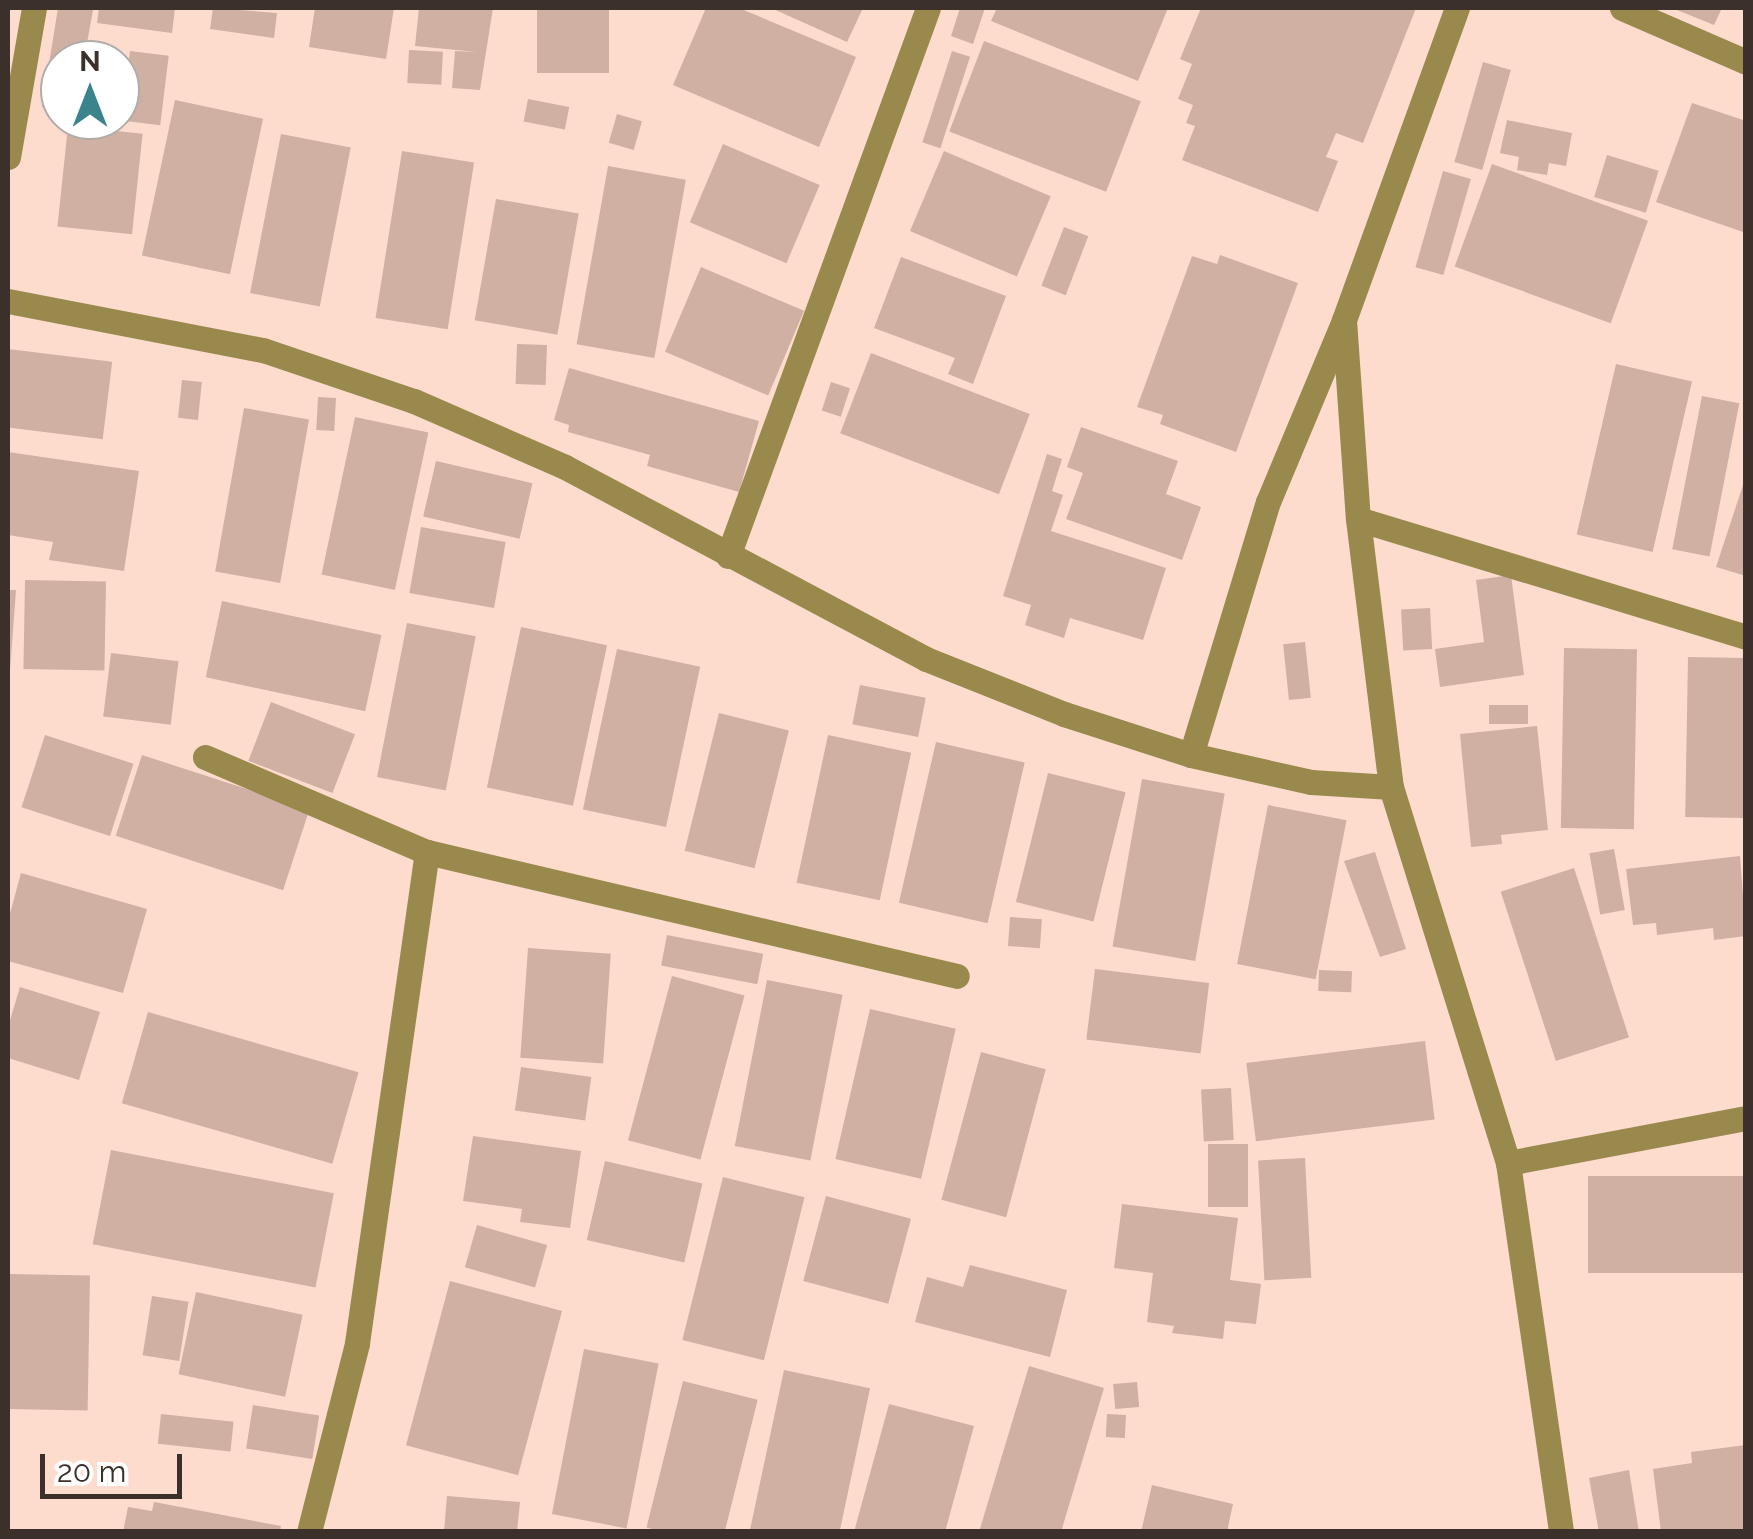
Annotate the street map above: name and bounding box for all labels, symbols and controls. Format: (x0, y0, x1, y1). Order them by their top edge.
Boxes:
north arrow (40, 40, 140, 140)
text: N (79, 45, 101, 78)
scale bar (45, 1434, 188, 1496)
text: 20 m (57, 1454, 126, 1489)

